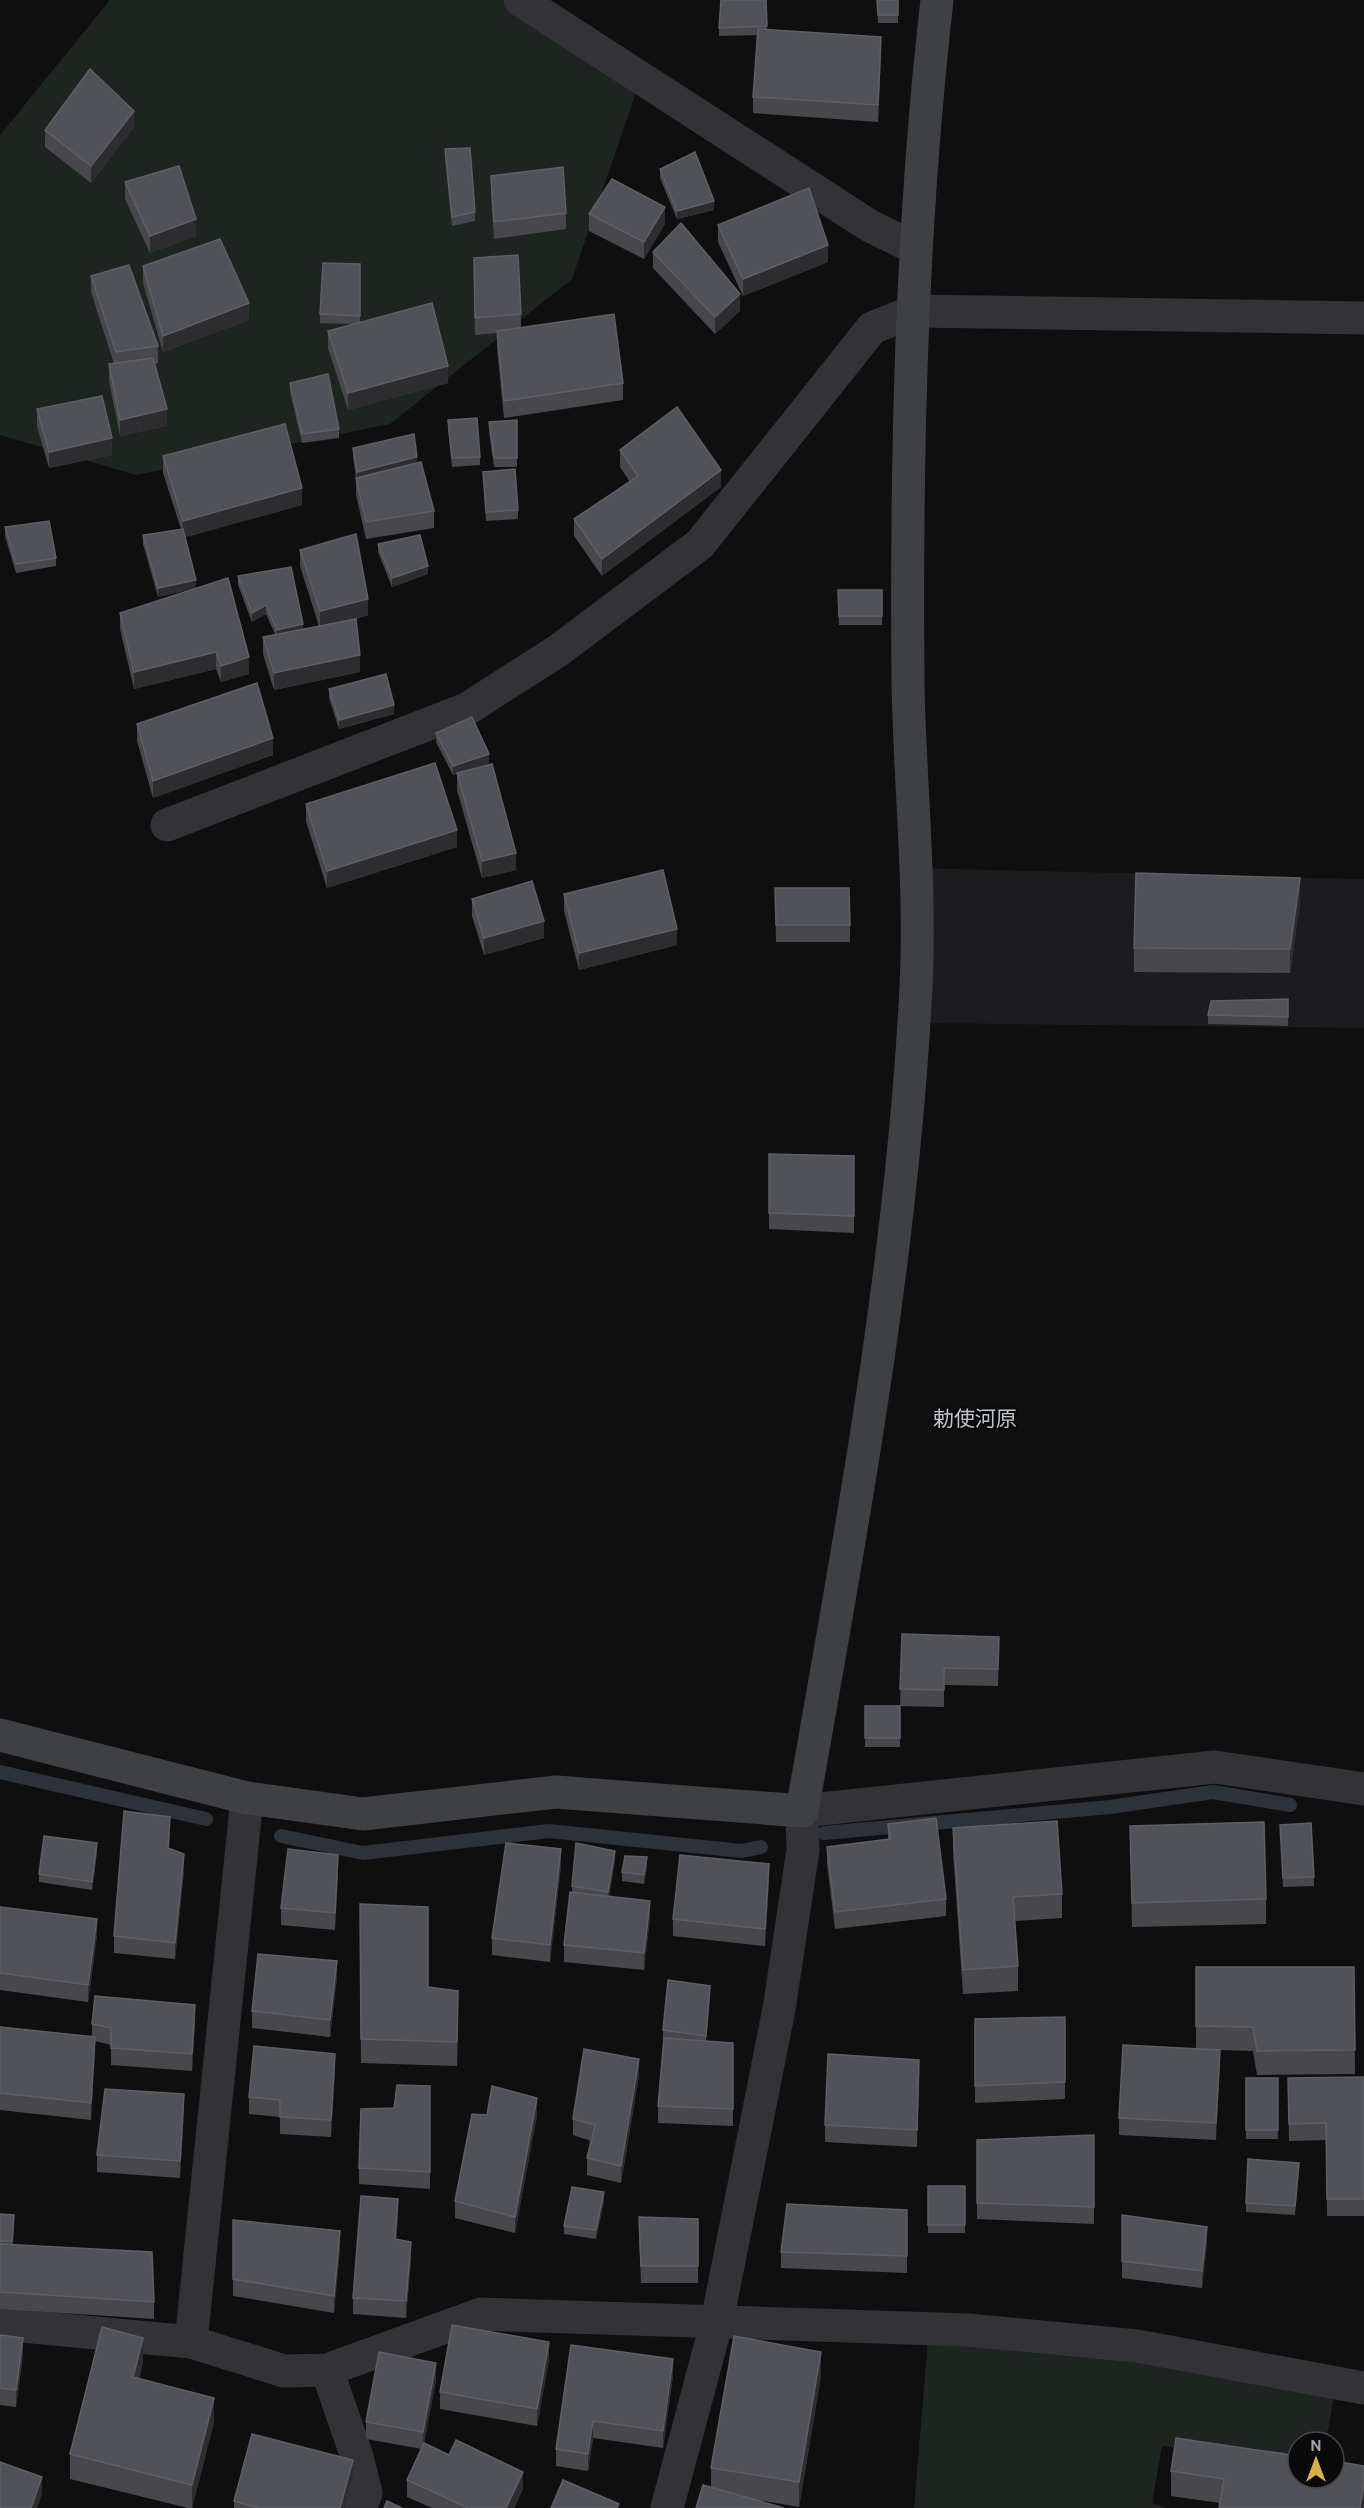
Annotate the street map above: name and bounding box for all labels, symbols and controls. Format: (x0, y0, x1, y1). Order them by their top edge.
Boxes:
district label: 勅使河原 (933, 1406, 1017, 1431)
north arrow (1286, 2430, 1346, 2490)
text: N (1310, 2436, 1322, 2455)

